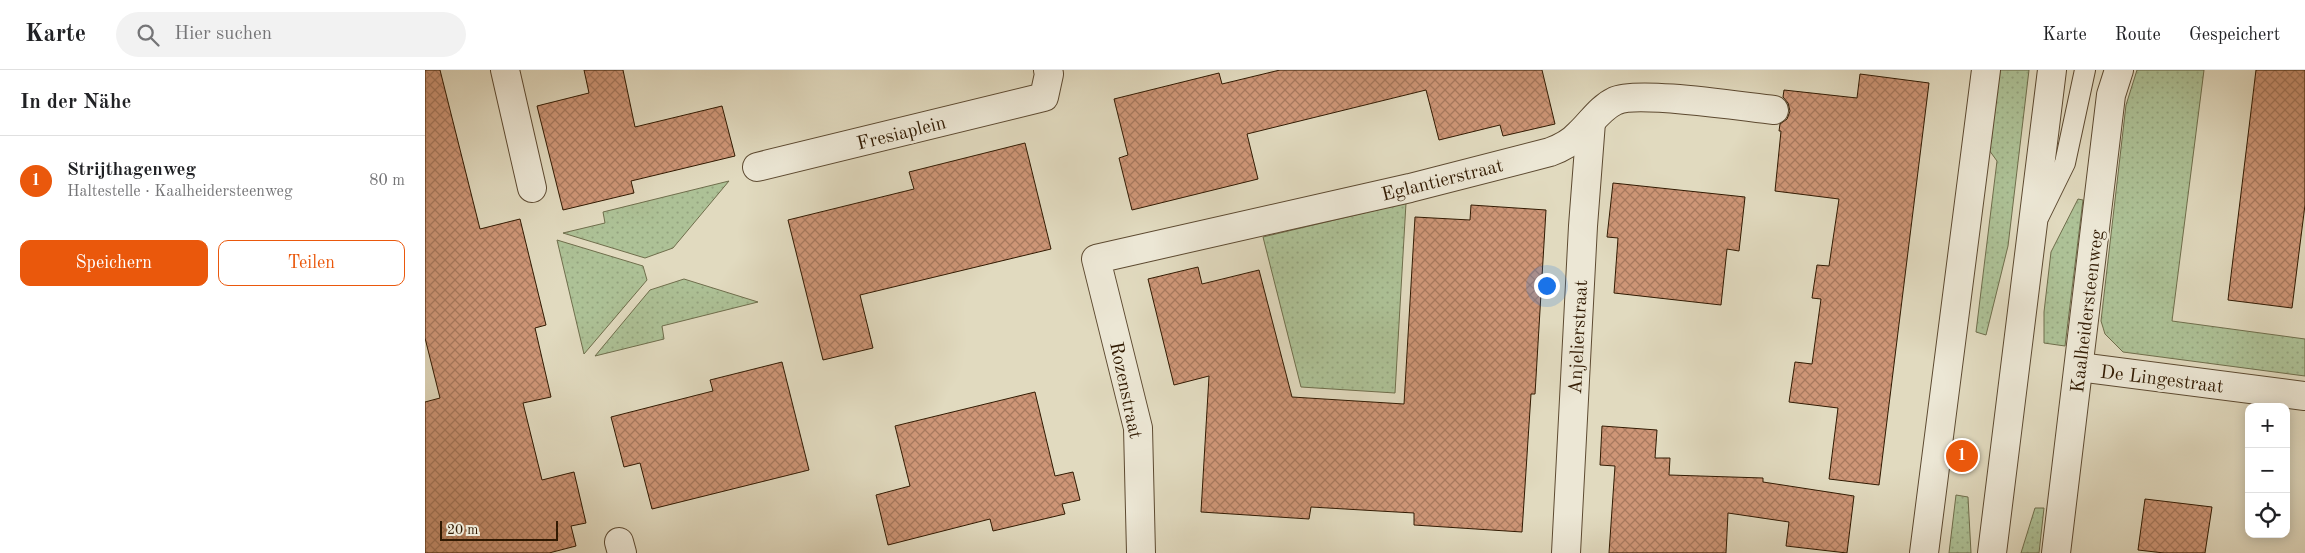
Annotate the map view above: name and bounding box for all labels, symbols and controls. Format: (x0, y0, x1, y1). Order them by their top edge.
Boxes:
search box (116, 12, 466, 57)
icon: search (134, 21, 162, 49)
text: Karte (25, 23, 86, 47)
text: Hier suchen (174, 25, 272, 44)
text: Karte (2042, 26, 2087, 44)
text: Route (2115, 26, 2161, 44)
text: Gespeichert (2189, 26, 2280, 44)
text: In der Nähe (20, 92, 131, 113)
street label: Fresiaplein (855, 114, 948, 155)
street label: Eglantierstraat (1380, 157, 1505, 206)
text: Strijthagenweg (67, 161, 196, 180)
text: 1 (31, 173, 41, 189)
text: 80 m (369, 173, 405, 189)
text: Haltestelle · Kaalheidersteenweg (67, 184, 293, 200)
street label: Kaalheidersteenweg (2069, 228, 2108, 394)
button: Speichern (20, 240, 208, 286)
button: Teilen (218, 240, 405, 286)
your location (1534, 273, 1560, 299)
street label: Anjelierstraat (1567, 279, 1592, 395)
street label: Rozenstraat (1105, 340, 1144, 441)
street label: De Lingestraat (2099, 363, 2224, 397)
map controls (2245, 403, 2290, 538)
button: + (2245, 403, 2290, 448)
pin: 1 (1946, 437, 1978, 475)
button: − (2245, 448, 2290, 493)
button: locate (2245, 493, 2290, 538)
scale bar (440, 518, 557, 541)
text: 20 m (447, 523, 478, 537)

